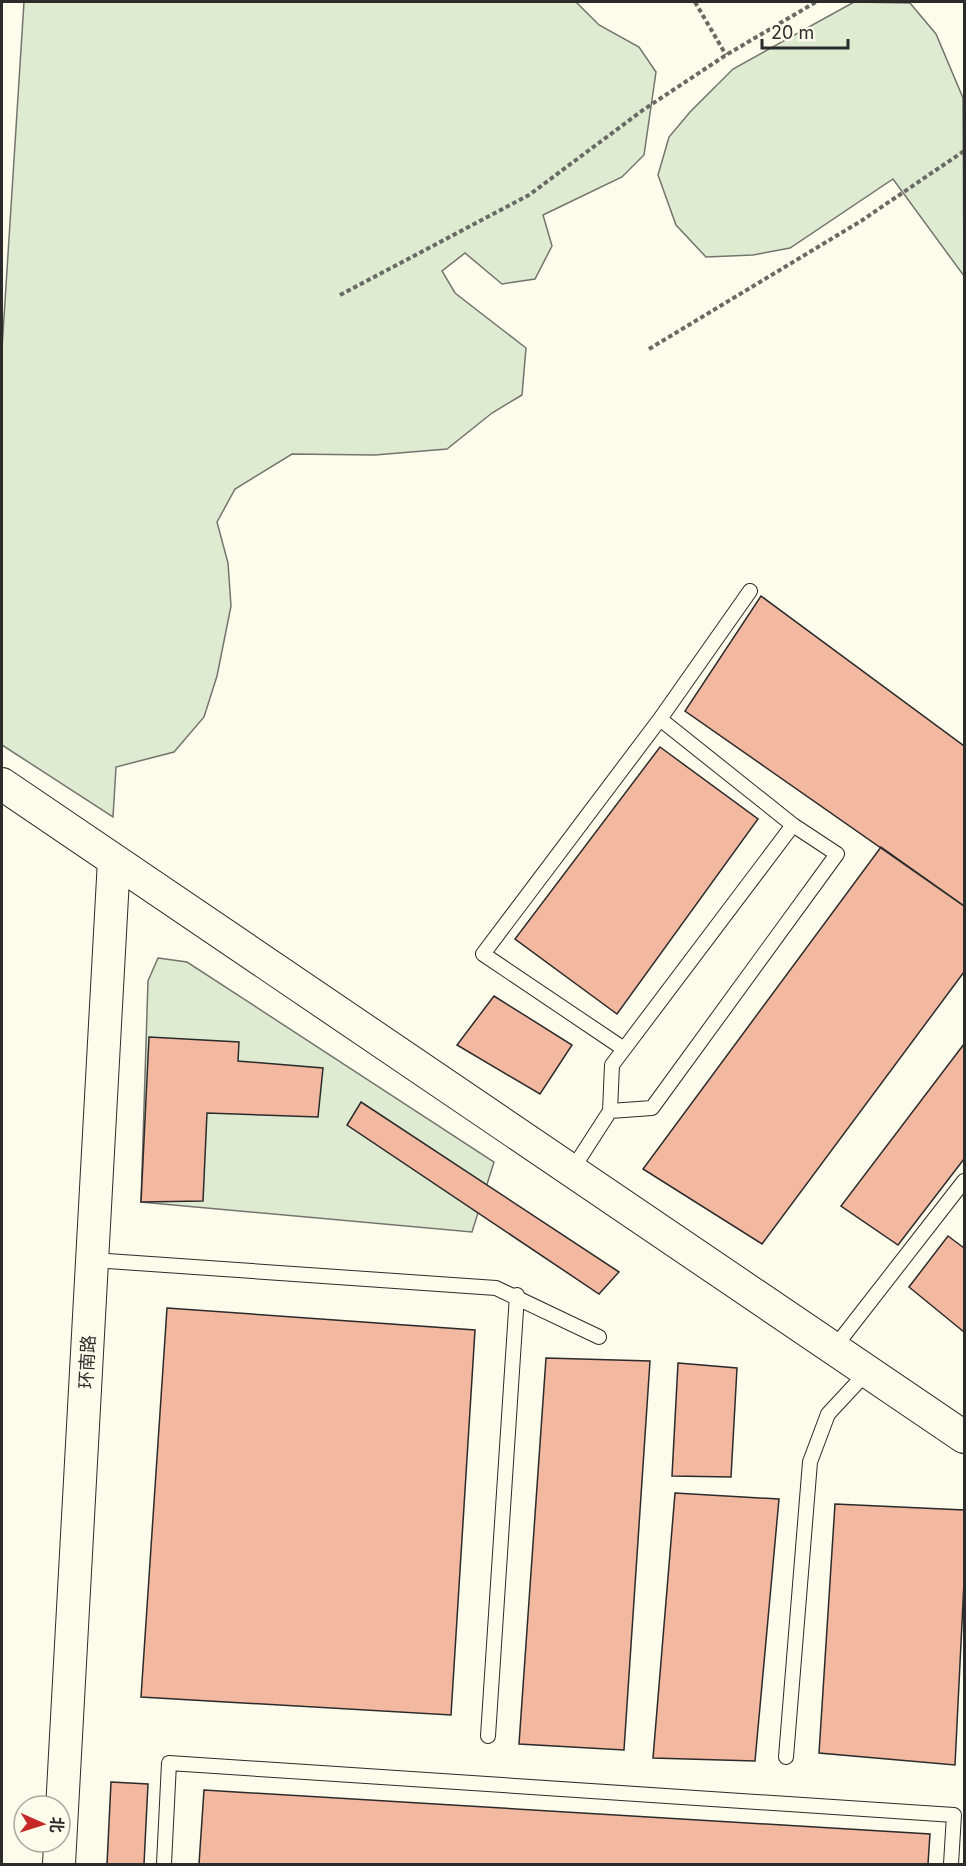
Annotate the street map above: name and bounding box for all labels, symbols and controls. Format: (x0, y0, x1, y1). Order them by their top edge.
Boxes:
scale bar (762, 12, 848, 50)
text: 20 m (771, 22, 814, 43)
street label: 环南路 (75, 1334, 99, 1390)
north arrow (12, 1794, 72, 1854)
text: 北 (47, 1816, 67, 1833)

